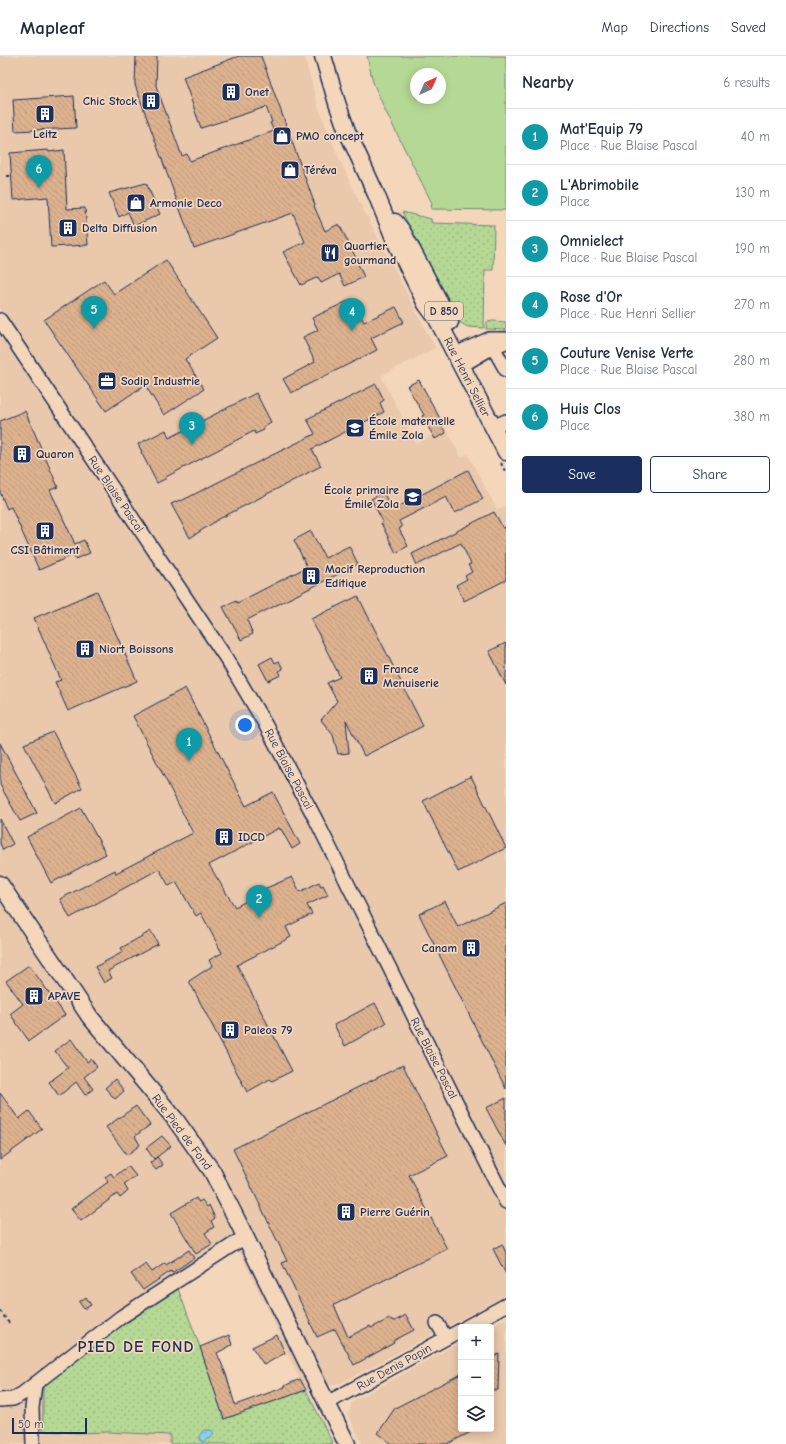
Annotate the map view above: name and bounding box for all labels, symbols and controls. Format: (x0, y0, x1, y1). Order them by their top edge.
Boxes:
text: Mapleaf (20, 17, 84, 39)
text: Map (601, 19, 628, 36)
text: Directions (650, 19, 709, 36)
text: Saved (731, 19, 766, 36)
north arrow (410, 68, 446, 104)
text: Nearby (522, 73, 573, 92)
text: 6 results (723, 75, 770, 90)
building icon: Onet (220, 81, 242, 103)
place label: Onet (245, 85, 270, 99)
building icon: Chic Stock (140, 90, 162, 112)
place label: Chic Stock (83, 94, 137, 108)
building icon: Leitz (34, 103, 56, 125)
text: Mat'Equip 79 (560, 120, 643, 138)
shop icon: PMO concept (271, 125, 293, 147)
place label: Leitz (33, 127, 58, 141)
place label: PMO concept (296, 129, 365, 143)
text: 1 (532, 129, 538, 144)
text: 40 m (741, 129, 770, 144)
text: Place · Rue Blaise Pascal (560, 138, 697, 153)
pin: 6 (26, 155, 52, 188)
shop icon: Téréva (279, 159, 301, 181)
place label: Téréva (304, 163, 337, 177)
text: L'Abrimobile (560, 176, 639, 194)
text: 2 (532, 185, 538, 200)
text: 130 m (735, 185, 770, 200)
shop icon: Armonie Deco (125, 192, 147, 214)
text: Place (560, 194, 590, 209)
place label: Armonie Deco (150, 196, 222, 210)
building icon: Delta Diffusion (57, 217, 79, 239)
place label: Delta Diffusion (82, 221, 157, 235)
text: Omnielect (560, 232, 624, 250)
place label: Quartier gourmand (344, 239, 396, 267)
text: 3 (532, 241, 538, 256)
text: 190 m (735, 241, 770, 256)
restaurant icon: Quartier gourmand (319, 242, 341, 264)
text: Place · Rue Blaise Pascal (560, 250, 697, 265)
text: Rose d'Or (560, 288, 622, 306)
pin: 5 (81, 296, 107, 329)
text: 4 (532, 297, 538, 312)
text: 270 m (734, 297, 770, 312)
pin: 4 (339, 298, 365, 331)
road number: D 850 (425, 302, 463, 320)
text: Place · Rue Henri Sellier (560, 306, 695, 321)
street label: Rue Henri Sellier (441, 335, 493, 419)
text: Couture Venise Verte (560, 344, 693, 362)
text: 5 (532, 353, 538, 368)
text: 280 m (733, 353, 770, 368)
text: Place · Rue Blaise Pascal (560, 362, 697, 377)
office icon: Sodip Industrie (96, 370, 118, 392)
place label: Sodip Industrie (121, 374, 200, 388)
text: Huis Clos (560, 400, 621, 418)
text: 6 (532, 409, 538, 424)
text: 380 m (734, 409, 770, 424)
pin: 3 (179, 412, 205, 445)
place label: École maternelle Émile Zola (369, 414, 455, 442)
school or university icon: École maternelle Émile Zola (344, 417, 366, 439)
text: Place (560, 418, 590, 433)
building icon: Quaron (11, 443, 33, 465)
place label: Quaron (36, 447, 74, 461)
street label: Rue Blaise Pascal (85, 453, 147, 535)
button: Save (522, 456, 642, 493)
button: Share (650, 456, 770, 493)
place label: École primaire Émile Zola (324, 483, 399, 511)
school or university icon: École primaire Émile Zola (402, 486, 424, 508)
building icon: CSI Bâtiment (34, 520, 56, 542)
place label: CSI Bâtiment (10, 543, 81, 557)
place label: Macif Reproduction Editique (325, 562, 425, 590)
building icon: Macif Reproduction Editique (300, 565, 322, 587)
building icon: Niort Boissons (74, 638, 96, 660)
place label: Niort Boissons (99, 642, 173, 656)
place label: France Menuiserie (383, 662, 439, 690)
building icon: France Menuiserie (358, 665, 380, 687)
your location (235, 715, 255, 735)
street label: Rue Blaise Pascal (262, 726, 316, 812)
pin: 1 (176, 728, 202, 761)
building icon: IDCD (213, 826, 235, 848)
place label: IDCD (238, 830, 265, 844)
pin: 2 (246, 885, 272, 918)
building icon: Canam (460, 937, 482, 959)
place label: Canam (422, 941, 457, 955)
building icon: APAVE (23, 985, 45, 1007)
place label: APAVE (48, 989, 80, 1003)
street label: Rue Blaise Pascal (408, 1015, 460, 1101)
building icon: Paleos 79 (219, 1019, 241, 1041)
place label: Paleos 79 (244, 1023, 292, 1037)
street label: Rue Pied de Fond (149, 1091, 215, 1173)
building icon: Pierre Guérin (335, 1201, 357, 1223)
place label: Pierre Guérin (360, 1205, 430, 1219)
map controls (458, 1324, 494, 1432)
button: + (458, 1324, 494, 1360)
district label: PIED DE FOND (78, 1338, 194, 1356)
street label: Rue Denis Papin (354, 1341, 434, 1393)
button: − (458, 1360, 494, 1396)
button: layers (458, 1396, 494, 1432)
scale bar (12, 1416, 87, 1435)
text: 50 m (18, 1418, 43, 1431)

